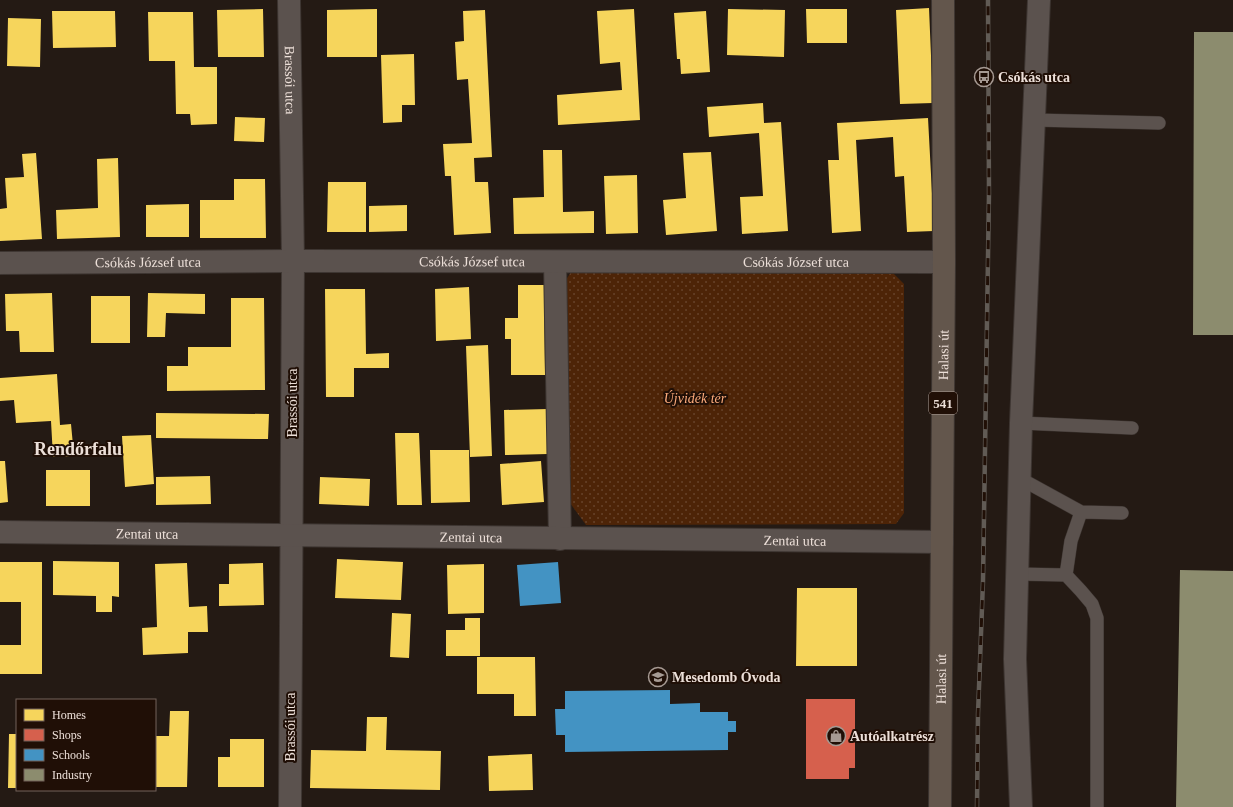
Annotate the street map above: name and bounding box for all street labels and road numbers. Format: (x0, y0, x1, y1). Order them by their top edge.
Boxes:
street label: Brassói utca (282, 45, 298, 115)
street label: Csókás József utca (419, 254, 526, 269)
street label: Csókás József utca (95, 255, 202, 270)
street label: Csókás József utca (743, 255, 850, 270)
street label: Halasi út (936, 330, 952, 380)
street label: Brassói utca (285, 368, 300, 437)
road number: 541 (929, 392, 957, 414)
street label: Zentai utca (116, 526, 179, 542)
street label: Zentai utca (440, 530, 503, 545)
street label: Zentai utca (764, 533, 827, 549)
street label: Halasi út (934, 654, 949, 704)
street label: Brassói utca (283, 692, 298, 761)

